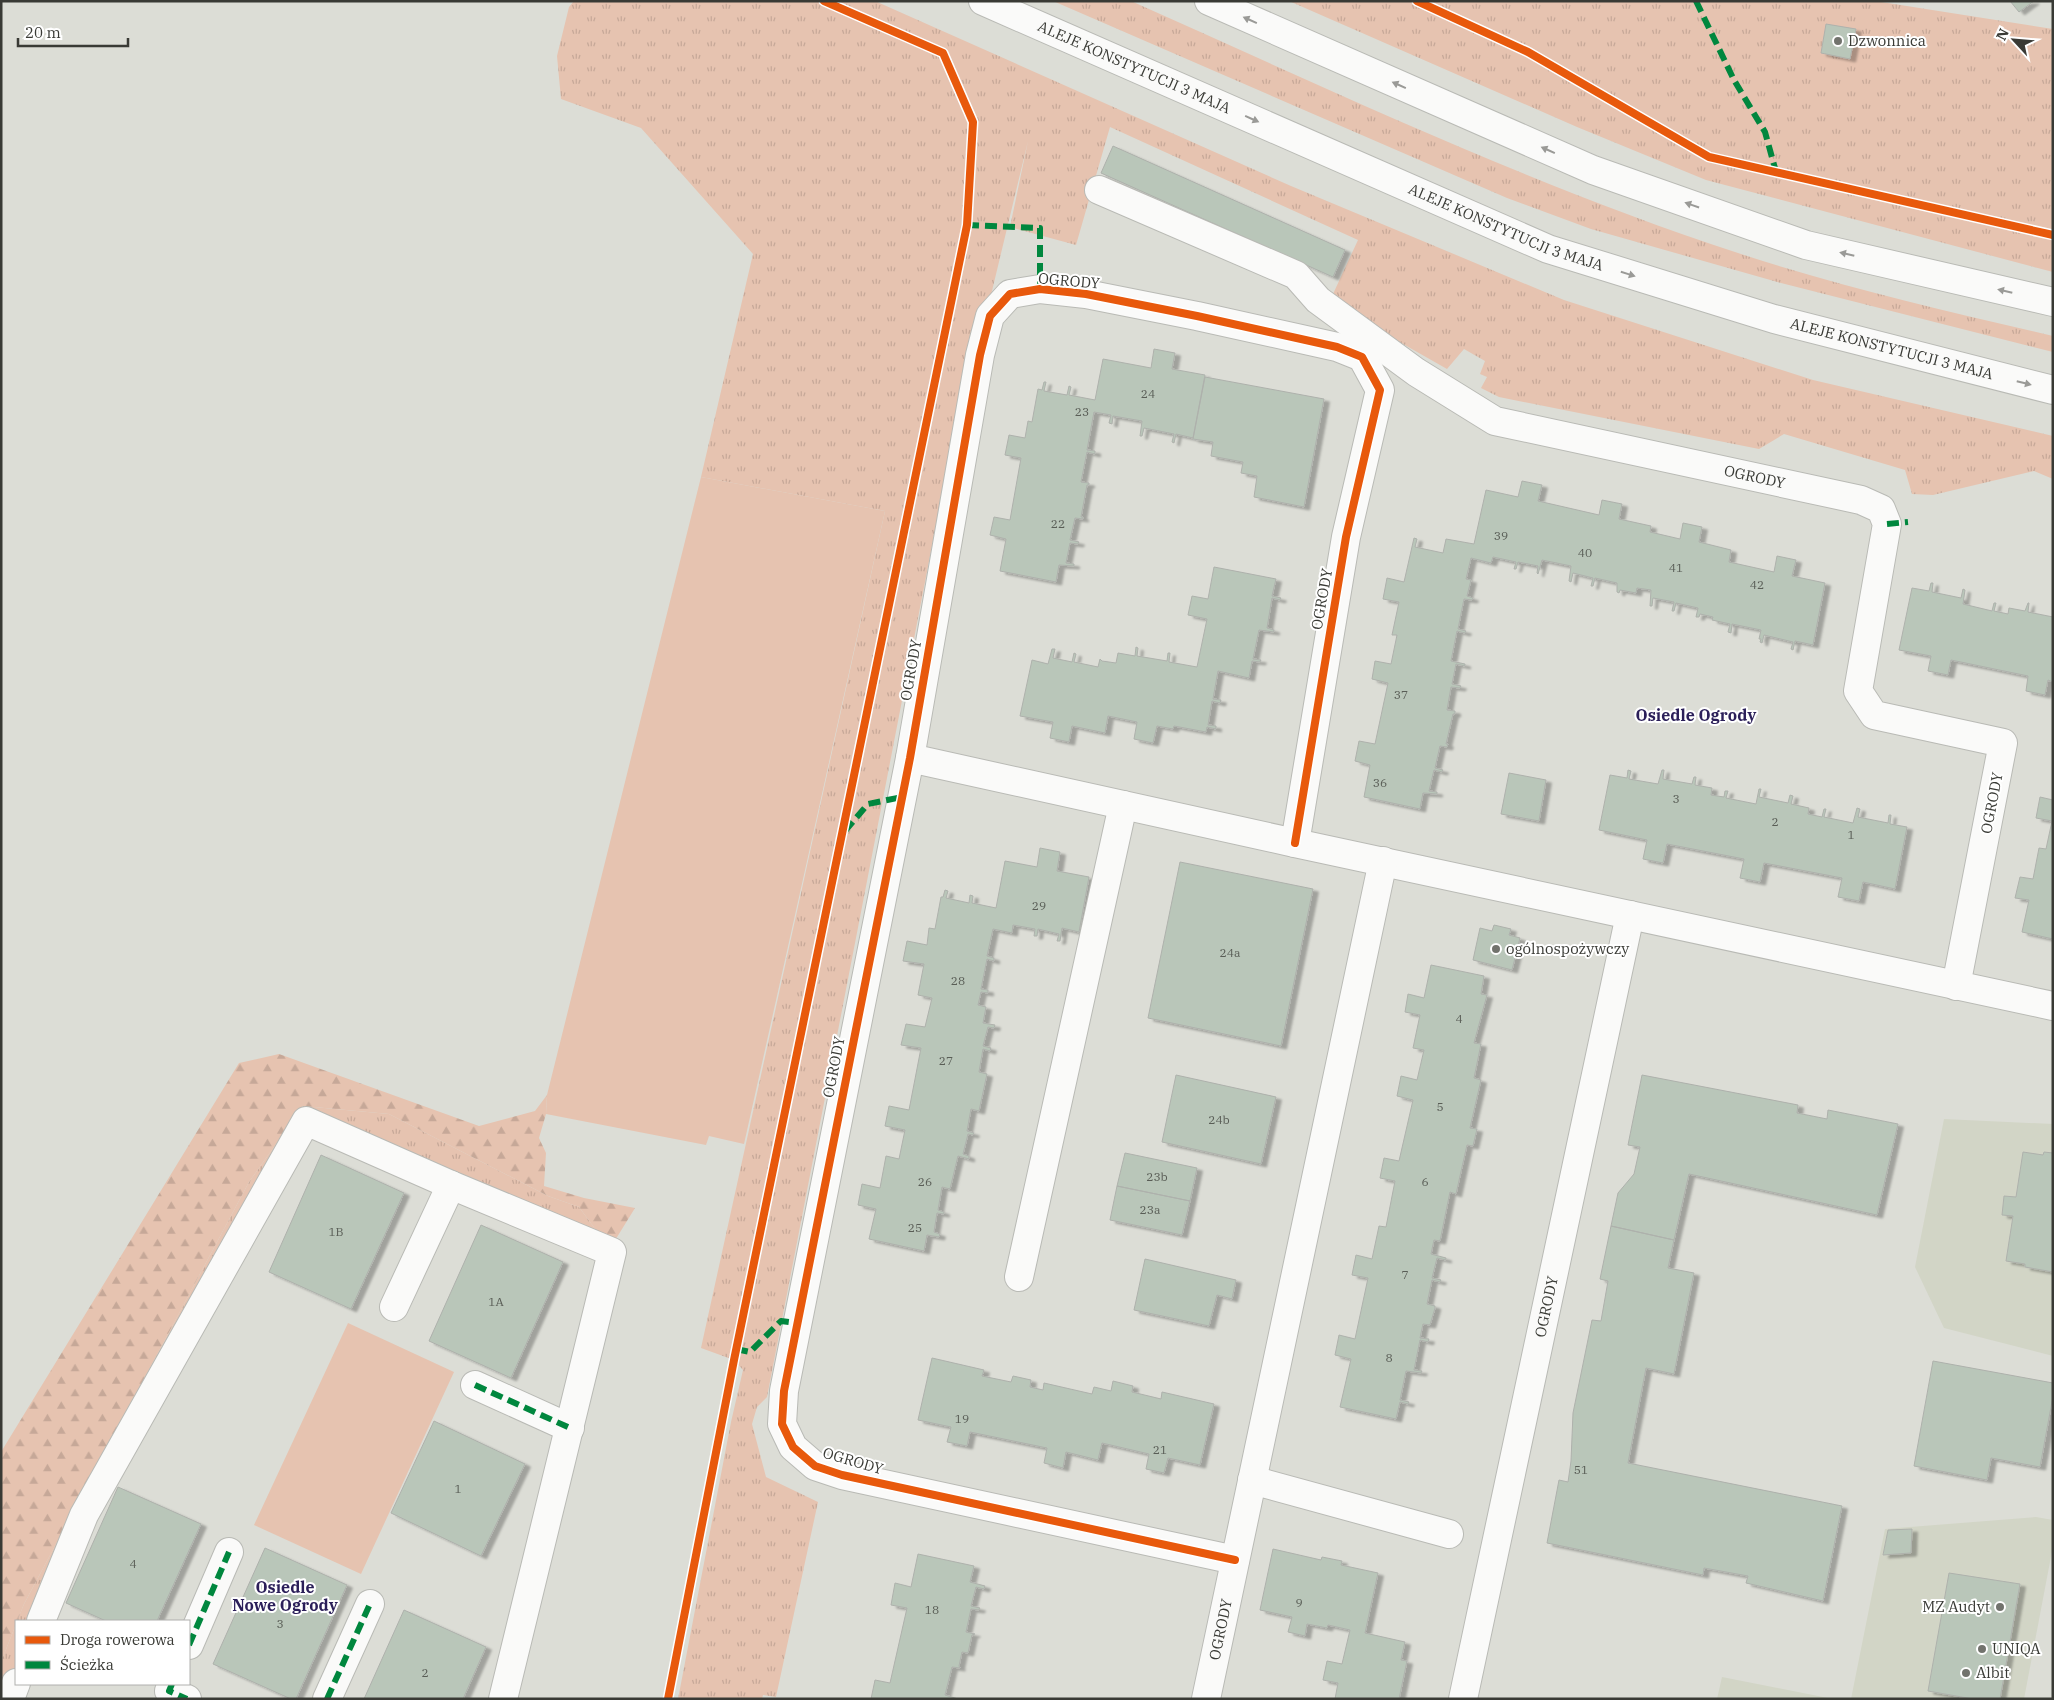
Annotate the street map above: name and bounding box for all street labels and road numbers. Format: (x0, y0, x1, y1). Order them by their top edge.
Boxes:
street label: ALEJE KONSTYTUCJI 3 MAJA (1035, 16, 1234, 118)
street label: ALEJE KONSTYTUCJI 3 MAJA (1406, 179, 1606, 275)
street label: OGRODY (1037, 268, 1101, 293)
street label: ALEJE KONSTYTUCJI 3 MAJA (1788, 313, 1996, 384)
street label: OGRODY (1722, 461, 1788, 492)
street label: OGRODY (1307, 566, 1336, 631)
street label: OGRODY (896, 637, 925, 702)
street label: OGRODY (1976, 770, 2007, 835)
street label: OGRODY (818, 1034, 849, 1099)
street label: OGRODY (1530, 1274, 1562, 1339)
street label: OGRODY (821, 1443, 886, 1478)
street label: OGRODY (1204, 1597, 1236, 1662)

